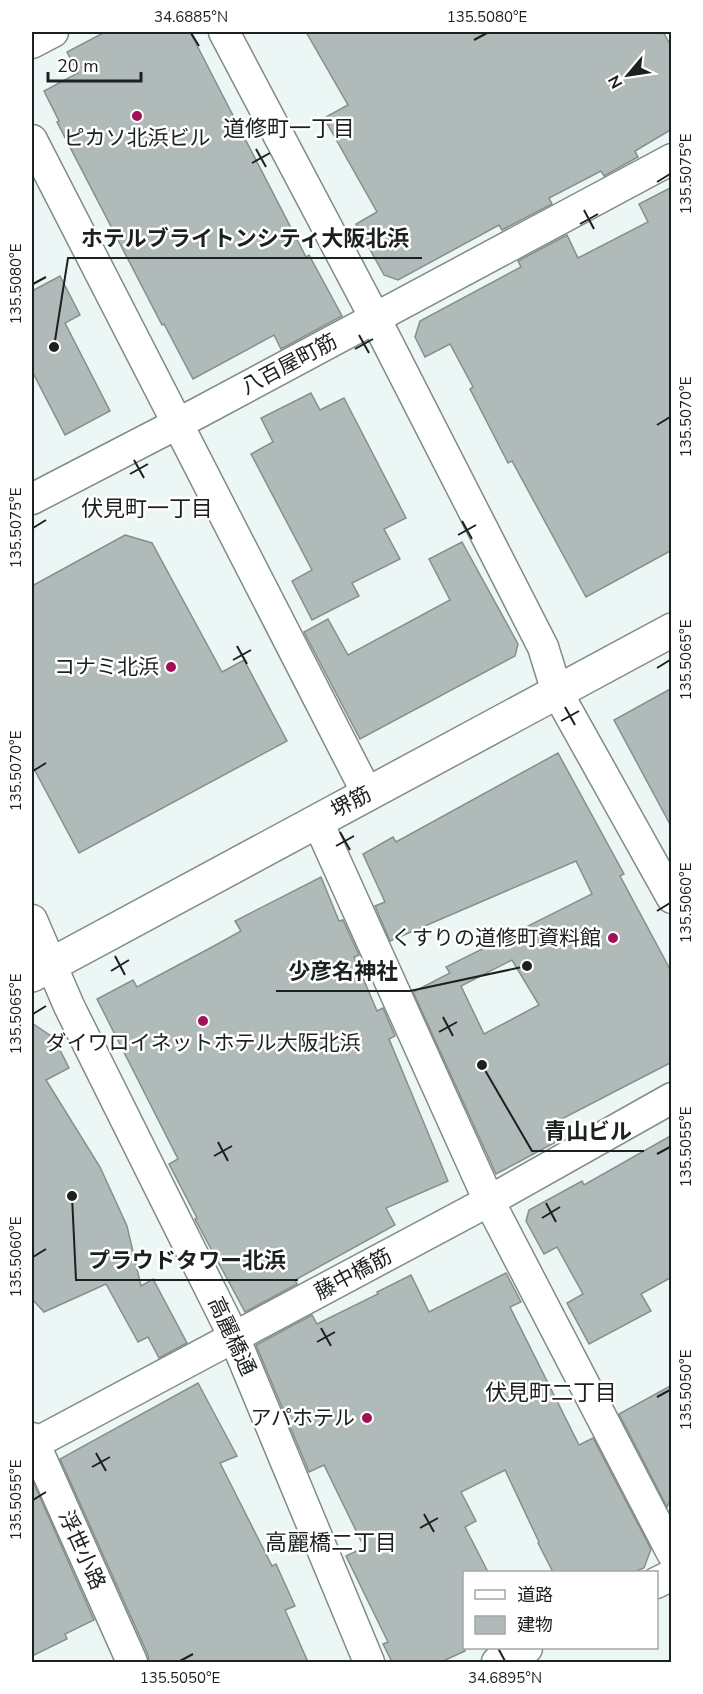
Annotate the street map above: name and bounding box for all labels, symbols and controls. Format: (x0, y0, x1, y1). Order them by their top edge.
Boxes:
text: 34.6885°N (154, 7, 228, 27)
text: 135.5080°E (447, 7, 527, 27)
scale bar (48, 45, 141, 83)
north arrow (598, 45, 658, 105)
text: 20 m (57, 54, 99, 78)
text: N (603, 71, 628, 92)
marker: ピカソ北浜ビル (130, 109, 144, 123)
district label: 道修町一丁目 (223, 114, 355, 144)
place label: ピカソ北浜ビル (64, 124, 211, 152)
text: 135.5075°E (676, 134, 696, 214)
callout: ホテルブライトンシティ大阪北浜 (68, 218, 422, 258)
text: ホテルブライトンシティ大阪北浜 (81, 224, 409, 254)
text: 135.5080°E (6, 244, 26, 324)
street label: 八百屋町筋 (236, 327, 342, 401)
text: 135.5070°E (676, 377, 696, 457)
text: 135.5075°E (6, 488, 26, 568)
district label: 伏見町一丁目 (81, 494, 213, 524)
text: 135.5065°E (676, 620, 696, 700)
place label: コナミ北浜 (54, 653, 159, 681)
marker: コナミ北浜 (164, 660, 178, 674)
text: 135.5070°E (6, 731, 26, 811)
street label: 堺筋 (326, 780, 376, 824)
text: 135.5060°E (676, 863, 696, 943)
place label: くすりの道修町資料館 (391, 924, 601, 952)
marker: くすりの道修町資料館 (606, 931, 620, 945)
callout: 少彦名神社 (276, 951, 410, 991)
text: 少彦名神社 (288, 957, 398, 987)
text: 135.5065°E (6, 974, 26, 1054)
marker: ダイワロイネットホテル大阪北浜 (196, 1014, 210, 1028)
place label: ダイワロイネットホテル大阪北浜 (46, 1029, 361, 1057)
text: 135.5055°E (676, 1107, 696, 1187)
callout: 青山ビル (532, 1111, 644, 1151)
text: 青山ビル (544, 1117, 632, 1147)
text: 135.5060°E (6, 1217, 26, 1297)
callout: プラウドタワー北浜 (76, 1240, 298, 1280)
street label: 藤中橋筋 (309, 1242, 397, 1306)
text: プラウドタワー北浜 (88, 1246, 286, 1276)
street label: 高麗橋通 (202, 1292, 262, 1380)
text: 135.5050°E (676, 1350, 696, 1430)
district label: 伏見町二丁目 (485, 1378, 617, 1408)
place label: アパホテル (250, 1404, 355, 1432)
marker: アパホテル (360, 1411, 374, 1425)
text: 135.5055°E (6, 1460, 26, 1540)
street label: 浮世小路 (52, 1506, 112, 1594)
district label: 高麗橋二丁目 (265, 1528, 397, 1558)
legend (463, 1571, 658, 1649)
text: 道路 (517, 1583, 553, 1607)
text: 建物 (517, 1613, 553, 1637)
text: 135.5050°E (140, 1668, 220, 1688)
text: 34.6895°N (468, 1668, 542, 1688)

